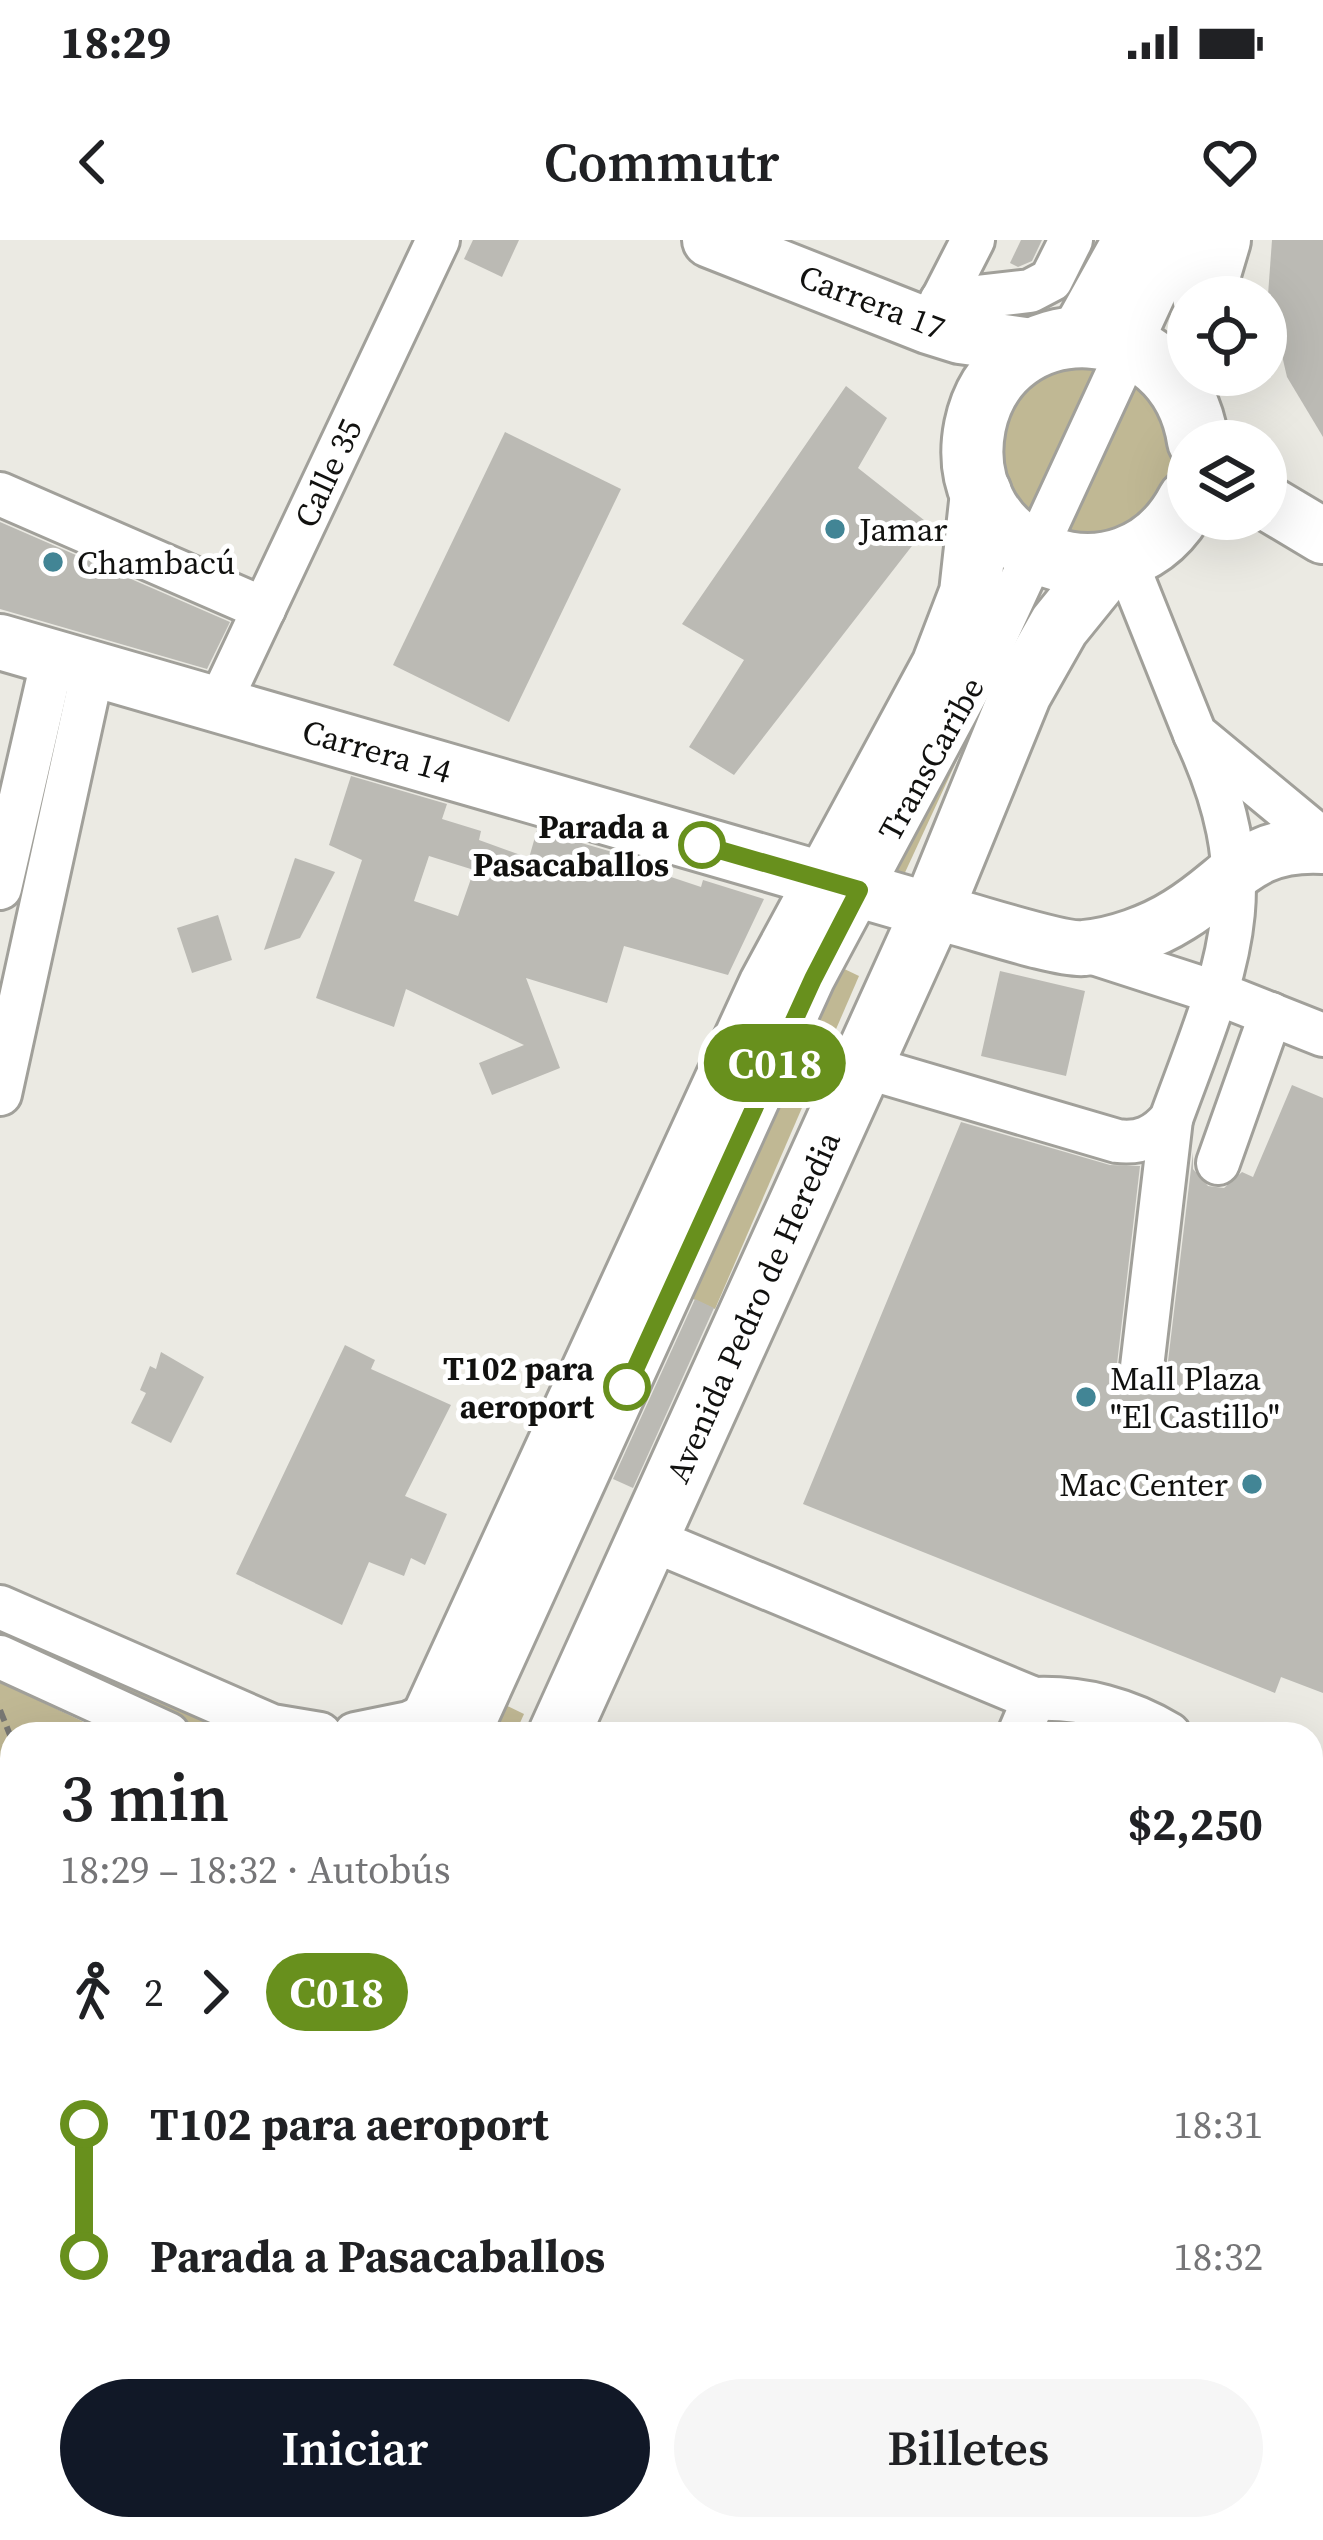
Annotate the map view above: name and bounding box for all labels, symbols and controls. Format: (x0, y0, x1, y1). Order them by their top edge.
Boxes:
text: 18:29 (60, 11, 171, 73)
text: Commutr (544, 125, 779, 199)
icon: back (60, 129, 126, 195)
icon: heart (1197, 129, 1263, 195)
street label: Carrera 17 (793, 254, 951, 350)
map controls (1167, 276, 1287, 540)
button: locate (1167, 276, 1287, 396)
street label: Calle 35 (283, 411, 373, 535)
button: layers (1167, 420, 1287, 540)
place label: Jamar (858, 507, 947, 552)
marker: Jamar (822, 516, 848, 542)
place label: Chambacú (77, 540, 235, 585)
marker: Chambacú (40, 549, 66, 575)
street label: TransCaribe (868, 669, 994, 849)
street label: Carrera 14 (297, 708, 457, 794)
place label: Parada a Pasacaballos (473, 804, 669, 887)
marker: Parada a Pasacaballos (680, 823, 724, 867)
line badge: C018 (691, 1024, 859, 1102)
text: C018 (728, 1034, 822, 1092)
street label: Avenida Pedro de Heredia (655, 1124, 851, 1490)
place label: T102 para aeroport (443, 1346, 595, 1429)
place label: Mall Plaza "El Castillo" (1110, 1356, 1280, 1439)
marker: T102 para aeroport (605, 1365, 649, 1409)
marker: Mall Plaza "El Castillo" (1073, 1384, 1099, 1410)
place label: Mac Center (1059, 1462, 1228, 1507)
marker: Mac Center (1239, 1471, 1265, 1497)
text: 3 min (60, 1753, 229, 1843)
text: $2,250 (1128, 1793, 1263, 1855)
text: 18:29 – 18:32 · Autobús (60, 1843, 451, 1896)
icon: walk (60, 1959, 126, 2025)
icon: forward (182, 1959, 248, 2025)
text: C018 (290, 1963, 384, 2021)
text: 2 (144, 1966, 164, 2019)
text: T102 para aeroport (150, 2093, 549, 2155)
text: 18:31 (1173, 2098, 1263, 2151)
text: Parada a Pasacaballos (150, 2225, 605, 2287)
text: 18:32 (1173, 2230, 1263, 2283)
button: Iniciar (60, 2379, 650, 2517)
button: Billetes (674, 2379, 1263, 2517)

